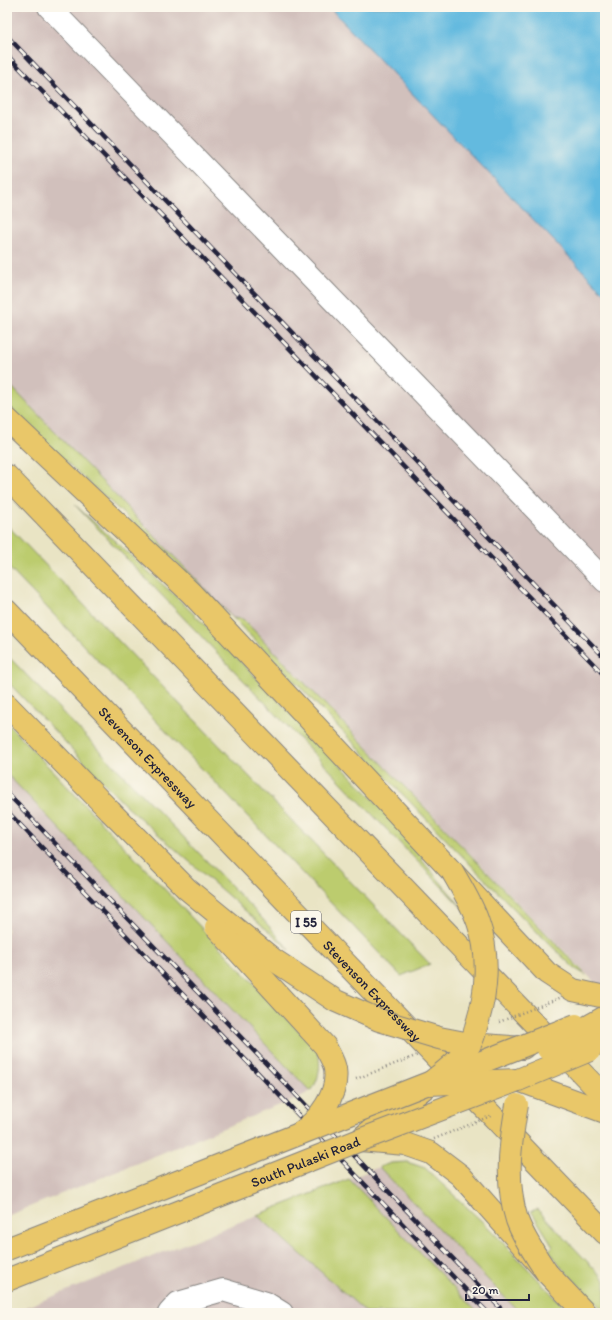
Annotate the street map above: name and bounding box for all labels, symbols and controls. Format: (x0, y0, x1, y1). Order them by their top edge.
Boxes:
street label: Stevenson Expressway (95, 703, 200, 812)
road number: I 55 (291, 911, 321, 933)
street label: Stevenson Expressway (319, 937, 425, 1046)
street label: South Pulaski Road (249, 1133, 363, 1191)
scale bar (466, 1276, 529, 1302)
text: 20 m (472, 1283, 499, 1297)

